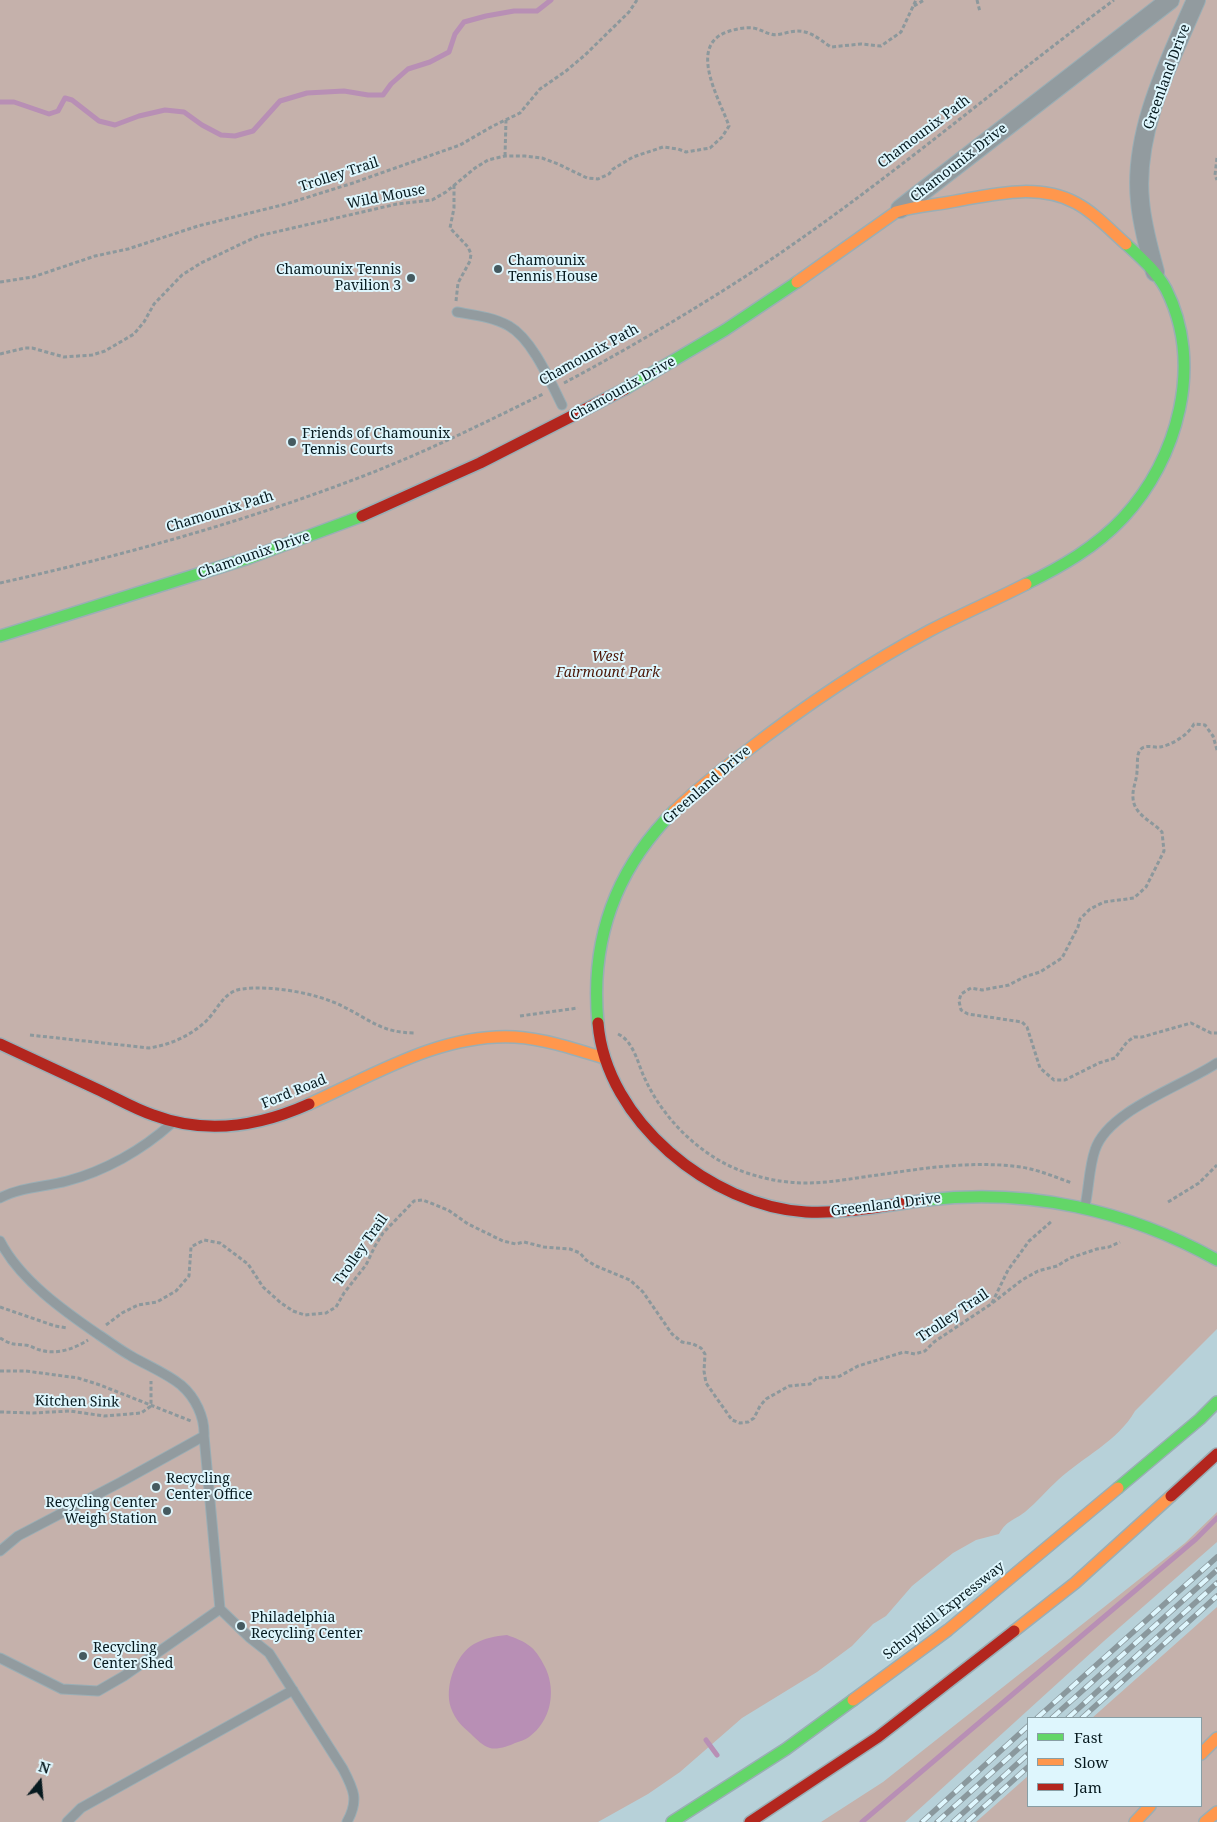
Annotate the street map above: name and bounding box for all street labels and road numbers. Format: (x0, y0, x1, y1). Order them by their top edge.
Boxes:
street label: Greenland Drive (1140, 22, 1194, 132)
street label: Chamounix Path (875, 92, 973, 172)
street label: Chamounix Drive (907, 120, 1011, 206)
street label: Trolley Trail (297, 154, 381, 196)
street label: Wild Mouse (345, 181, 427, 213)
street label: Chamounix Path (536, 321, 642, 389)
street label: Chamounix Drive (567, 353, 679, 425)
street label: Chamounix Path (164, 488, 276, 536)
street label: Chamounix Drive (196, 528, 312, 582)
street label: Greenland Drive (660, 742, 754, 828)
street label: Ford Road (259, 1071, 329, 1113)
street label: Greenland Drive (830, 1190, 942, 1220)
street label: Trolley Trail (330, 1211, 392, 1289)
street label: Trolley Trail (914, 1286, 992, 1346)
street label: Kitchen Sink (35, 1393, 119, 1411)
street label: Schuylkill Expressway (880, 1558, 1008, 1664)

